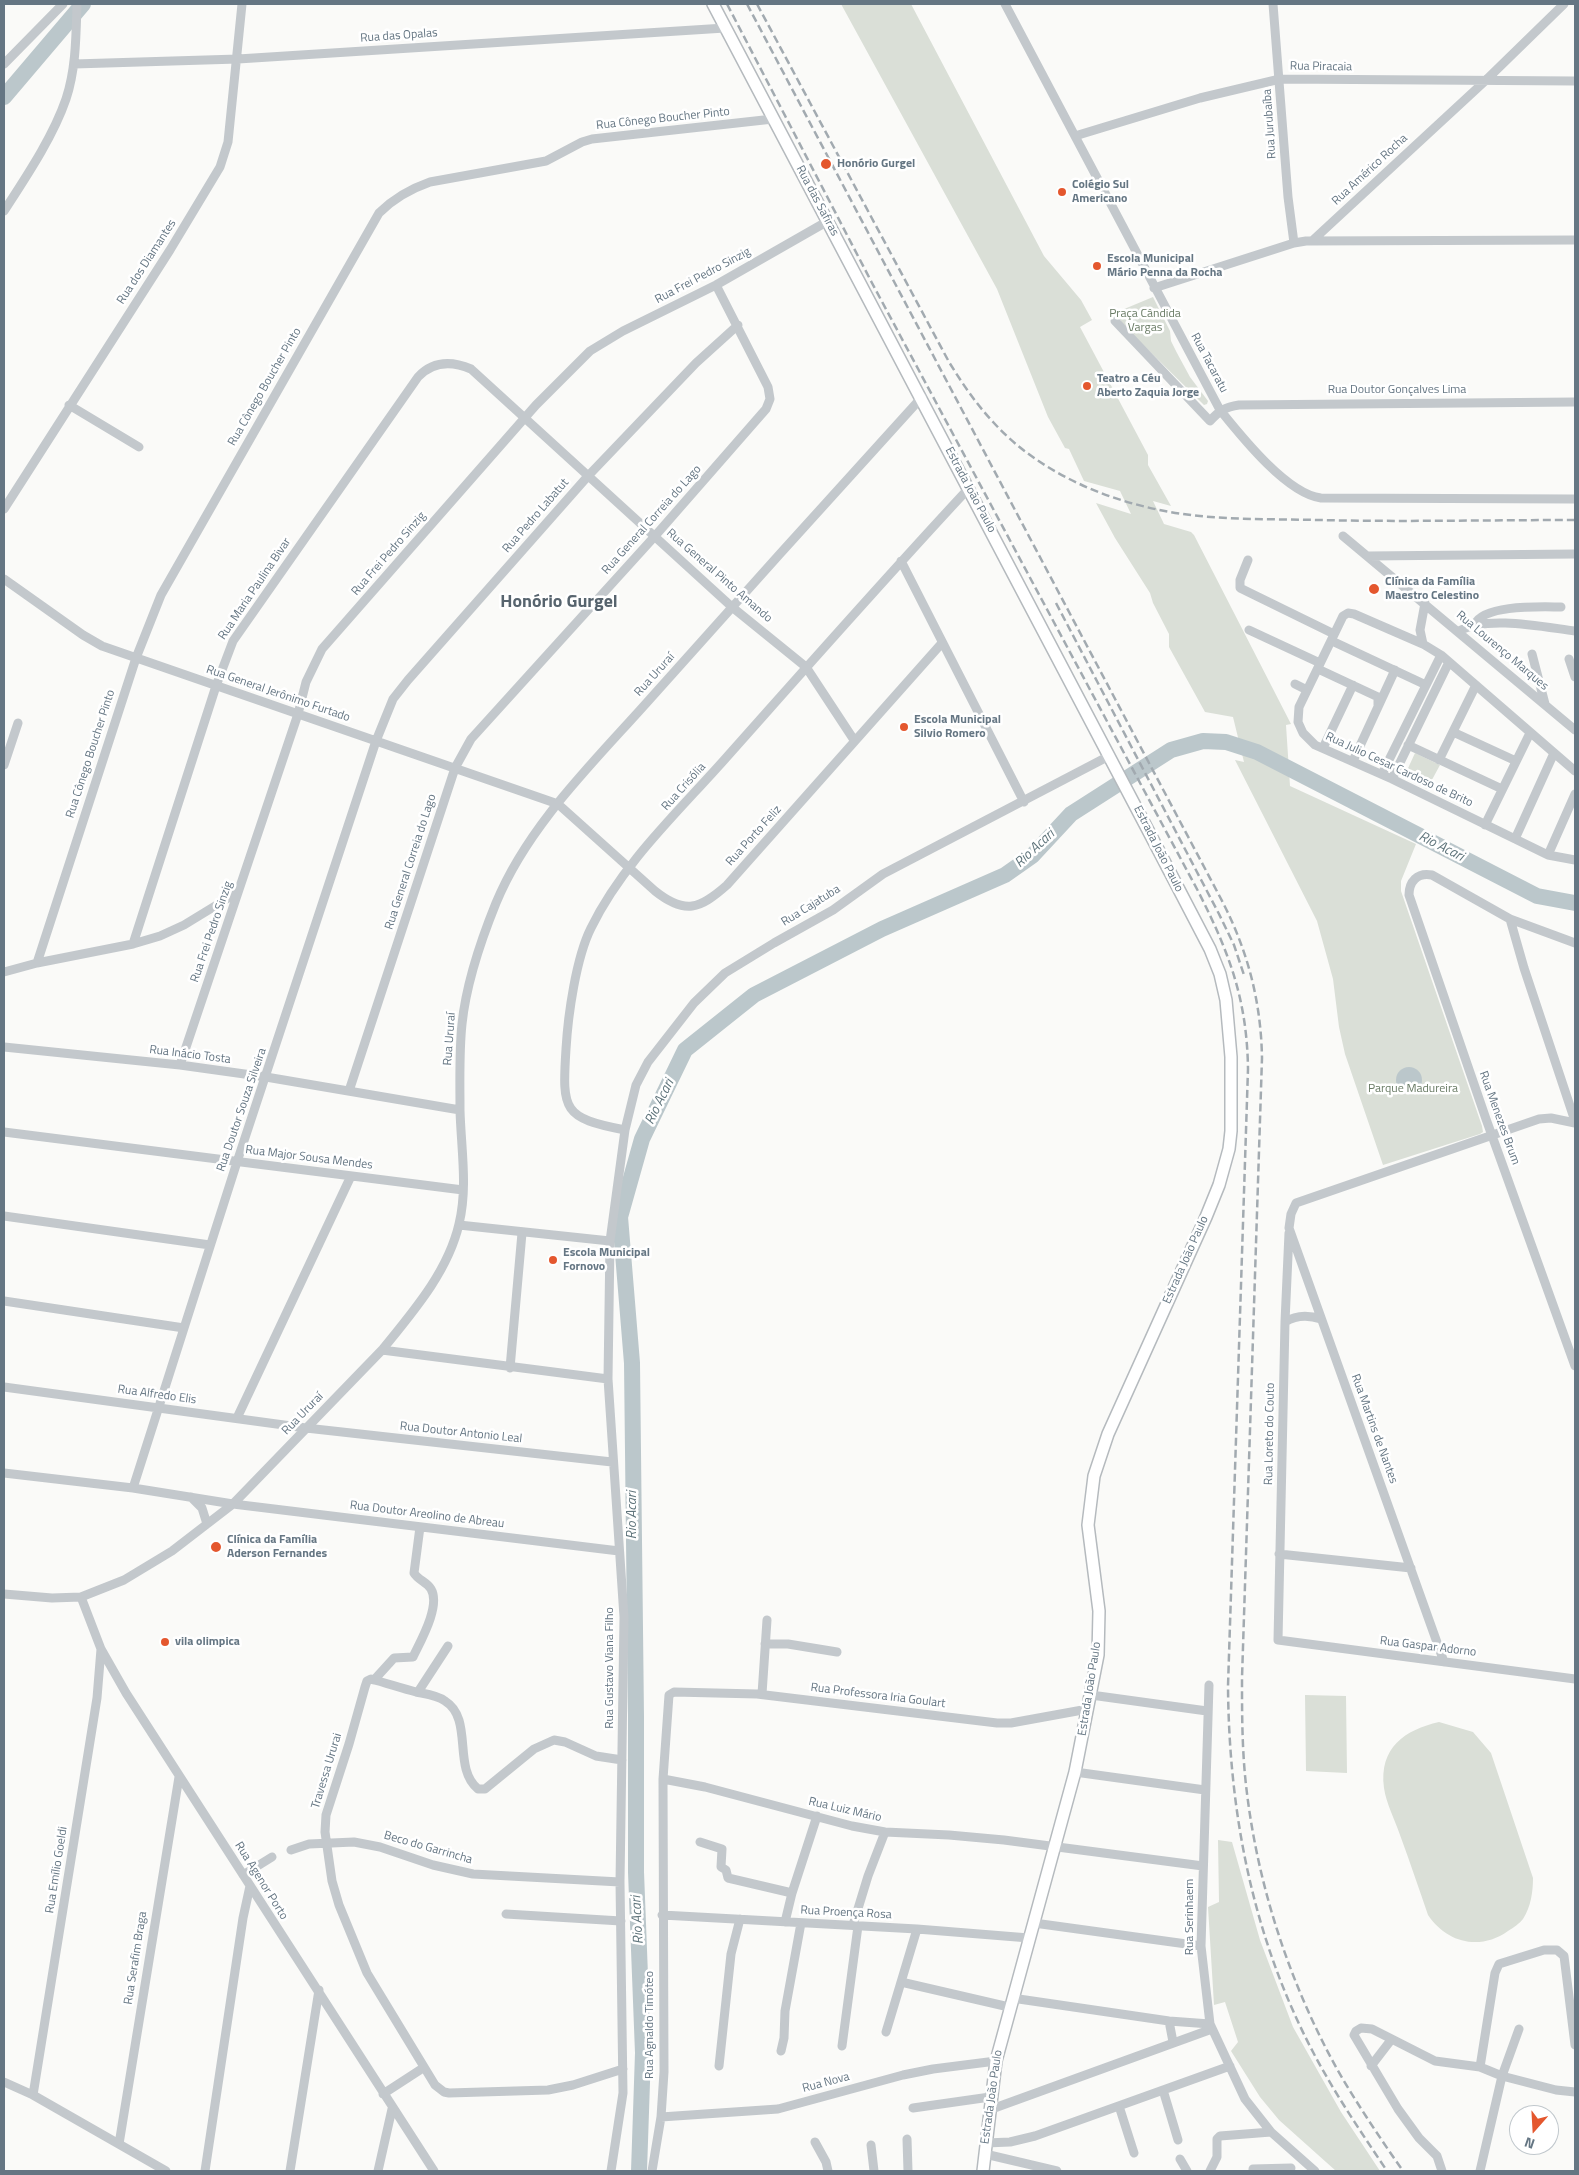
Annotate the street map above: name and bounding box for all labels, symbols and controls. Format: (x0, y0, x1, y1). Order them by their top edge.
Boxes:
street label: Rua das Opalas (360, 26, 438, 46)
street label: Rua Piracaia (1290, 59, 1352, 75)
street label: Rua Jurubaíba (1260, 89, 1280, 159)
street label: Rua Cônego Boucher Pinto (596, 105, 730, 133)
street label: Rua Américo Rocha (1329, 131, 1411, 209)
marker: Honório Gurgel (819, 157, 833, 171)
place label: Honório Gurgel (837, 157, 915, 171)
street label: Rua das Safiras (792, 163, 842, 239)
place label: Colégio Sul Americano (1072, 178, 1129, 206)
marker: Colégio Sul Americano (1056, 186, 1068, 198)
street label: Rua dos Diamantes (114, 217, 180, 307)
street label: Rua Frei Pedro Sinzig (653, 245, 753, 307)
place label: Escola Municipal Mário Penna da Rocha (1107, 252, 1222, 280)
marker: Escola Municipal Mário Penna da Rocha (1091, 260, 1103, 272)
park label: Praça Cândida Vargas (1109, 307, 1181, 335)
street label: Rua Cônego Boucher Pinto (225, 325, 305, 449)
street label: Rua Tacaratu (1187, 331, 1231, 395)
place label: Teatro a Céu Aberto Zaquia Jorge (1097, 372, 1199, 400)
marker: Teatro a Céu Aberto Zaquia Jorge (1081, 380, 1093, 392)
street label: Rua Doutor Gonçalves Lima (1328, 383, 1466, 397)
street label: Estrada João Paulo (941, 445, 999, 535)
street label: Rua General Correia do Lago (599, 463, 705, 577)
street label: Rua Pedro Labatut (500, 476, 572, 556)
street label: Rua Frei Pedro Sinzig (349, 509, 429, 599)
street label: Rua General Pinto Amando (663, 526, 775, 626)
street label: Rua Maria Paulina Bivar (216, 535, 294, 643)
place label: Clínica da Família Maestro Celestino (1385, 575, 1479, 603)
marker: Clínica da Família Maestro Celestino (1367, 582, 1381, 596)
district label: Honório Gurgel (500, 592, 618, 614)
street label: Rua Lourenço Marques (1453, 608, 1551, 694)
street label: Rua Ururaí (632, 650, 678, 700)
street label: Rua General Jerônimo Furtado (204, 663, 352, 725)
street label: Rua Cônego Boucher Pinto (63, 688, 119, 820)
place label: Escola Municipal Silvio Romero (914, 713, 1001, 741)
marker: Escola Municipal Silvio Romero (898, 721, 910, 733)
street label: Rua Julio Cesar Cardoso de Brito (1323, 729, 1475, 811)
street label: Rua Crisólia (659, 760, 709, 814)
street label: Rua General Correia do Lago (382, 792, 440, 932)
street label: Rua Porto Feliz (723, 803, 785, 869)
street label: Estrada João Paulo (1130, 803, 1186, 895)
water label: Rio Acari (1012, 826, 1058, 872)
water label: Rio Acari (1416, 829, 1466, 865)
street label: Rua Frei Pedro Sinzig (188, 879, 236, 985)
street label: Rua Cajatuba (779, 882, 843, 930)
street label: Rua Ururaí (441, 1012, 459, 1066)
street label: Rua Inácio Tosta (148, 1043, 232, 1067)
street label: Rua Doutor Souza Silveira (214, 1046, 270, 1174)
street label: Rua Menezes Brum (1475, 1069, 1523, 1167)
water label: Rio Acari (642, 1077, 678, 1127)
park label: Parque Madureira (1368, 1082, 1458, 1096)
street label: Rua Major Sousa Mendes (245, 1143, 373, 1173)
street label: Estrada João Paulo (1160, 1214, 1212, 1306)
place label: Escola Municipal Fornovo (563, 1246, 650, 1274)
marker: Escola Municipal Fornovo (547, 1254, 559, 1266)
street label: Rua Martins de Nantes (1347, 1372, 1401, 1486)
street label: Rua Alfredo Elis (117, 1382, 197, 1408)
street label: Rua Loreto do Couto (1262, 1383, 1278, 1485)
street label: Rua Ururaí (279, 1390, 327, 1438)
street label: Rua Doutor Antonio Leal (399, 1419, 523, 1447)
water label: Rio Acari (625, 1491, 641, 1539)
street label: Rua Doutor Areolino de Abreau (349, 1498, 505, 1532)
place label: Clínica da Família Aderson Fernandes (227, 1533, 327, 1561)
marker: Clínica da Família Aderson Fernandes (209, 1540, 223, 1554)
street label: Rua Gustavo Viana Filho (603, 1607, 617, 1729)
street label: Rua Gaspar Adorno (1379, 1634, 1477, 1660)
place label: vila olimpica (175, 1635, 240, 1649)
marker: vila olimpica (159, 1636, 171, 1648)
street label: Estrada João Paulo (1075, 1641, 1105, 1737)
street label: Rua Professora Iria Goulart (810, 1681, 946, 1711)
street label: Travessa Ururai (309, 1732, 345, 1810)
street label: Rua Luiz Mário (807, 1795, 883, 1825)
street label: Rua Emílio Goeldi (43, 1826, 71, 1914)
street label: Beco do Garrincha (382, 1828, 474, 1868)
street label: Rua Agenor Porto (231, 1839, 291, 1923)
street label: Rua Serinhaem (1183, 1879, 1197, 1955)
water label: Rio Acari (628, 1895, 648, 1945)
street label: Rua Proença Rosa (800, 1903, 892, 1923)
street label: Rua Serafim Braga (122, 1910, 150, 2006)
street label: Rua Agnaldo Timóteo (643, 1971, 657, 2079)
street label: Estrada João Paulo (978, 2049, 1006, 2145)
street label: Rua Nova (801, 2070, 851, 2096)
north arrow (1509, 2105, 1559, 2155)
text: N (1521, 2132, 1537, 2155)

